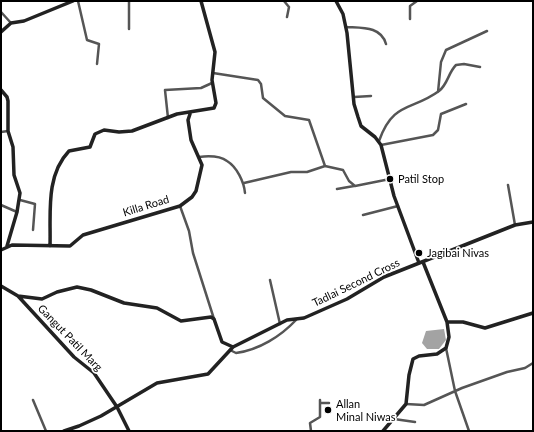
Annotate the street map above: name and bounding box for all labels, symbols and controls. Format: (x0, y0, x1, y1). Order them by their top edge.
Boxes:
place label: Patil Stop (398, 172, 444, 186)
marker: Patil Stop (385, 174, 395, 184)
street label: Killa Road (121, 193, 171, 219)
place label: Jagibai Nivas (427, 246, 489, 260)
marker: Jagibai Nivas (414, 248, 424, 258)
street label: Tadlai Second Cross (310, 256, 402, 310)
street label: Gangut Patil Marg (35, 302, 105, 374)
place label: Allan Minal Niwas (336, 397, 396, 423)
marker: Allan Minal Niwas (323, 405, 333, 415)

